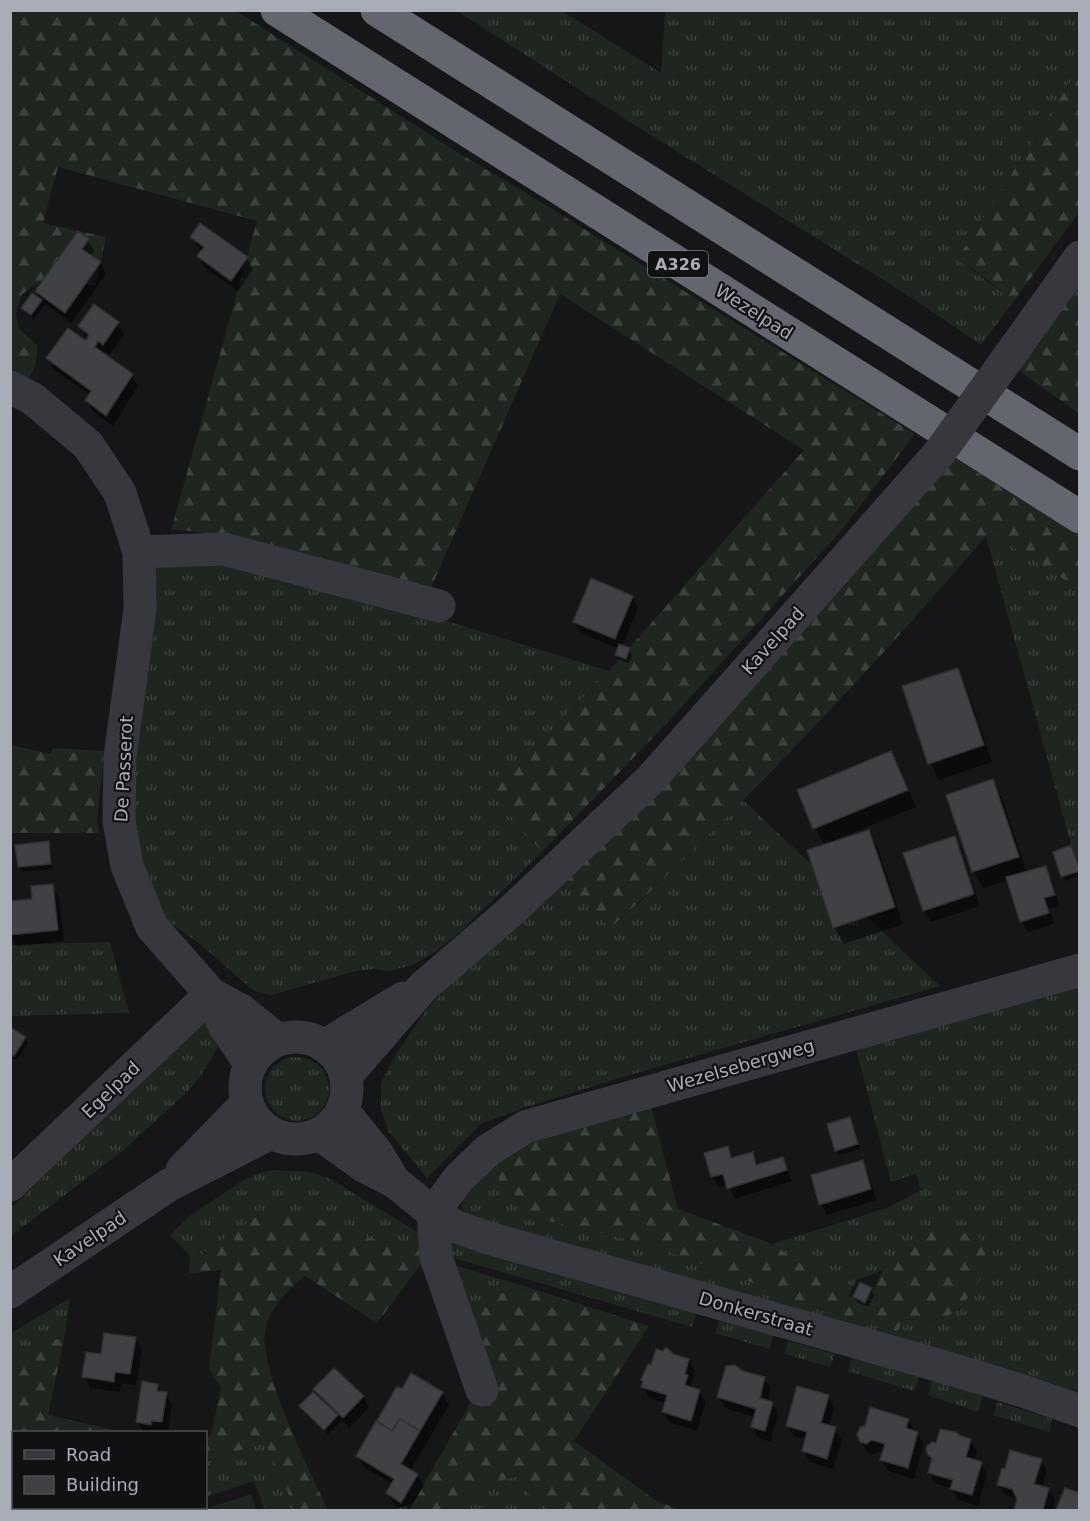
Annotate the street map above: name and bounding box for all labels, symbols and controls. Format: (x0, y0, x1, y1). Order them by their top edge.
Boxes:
road number: A326 (648, 251, 708, 277)
street label: Wezelpad (712, 280, 797, 344)
street label: Kavelpad (737, 603, 808, 679)
street label: De Passerot (110, 715, 137, 823)
street label: Wezelsebergweg (665, 1034, 817, 1097)
street label: Egelpad (77, 1057, 144, 1122)
street label: Kavelpad (49, 1207, 130, 1271)
street label: Donkerstraat (697, 1287, 816, 1340)
legend (12, 1431, 207, 1509)
text: Road (66, 1444, 111, 1465)
text: Building (66, 1474, 139, 1495)

